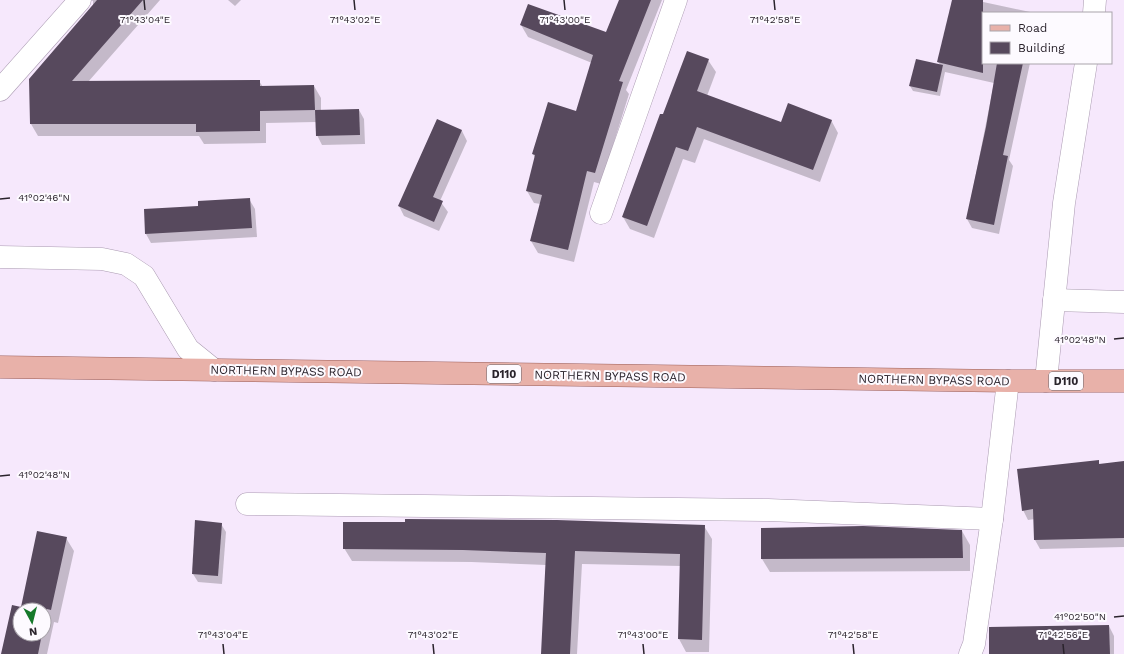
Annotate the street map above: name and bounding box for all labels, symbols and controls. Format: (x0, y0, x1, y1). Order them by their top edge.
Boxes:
legend (982, 12, 1112, 64)
text: 71°43'04"E (120, 14, 170, 25)
text: 71°43'02"E (330, 14, 380, 25)
text: 71°43'00"E (540, 14, 591, 25)
text: 71°42'58"E (750, 14, 800, 25)
text: Road (1018, 21, 1047, 35)
text: Building (1018, 41, 1065, 55)
text: 41°02'46"N (18, 192, 70, 203)
text: 41°02'48"N (1054, 334, 1106, 345)
street label: NORTHERN BYPASS ROAD (210, 363, 362, 379)
road number: D110 (487, 365, 521, 383)
street label: NORTHERN BYPASS ROAD (534, 368, 686, 384)
street label: NORTHERN BYPASS ROAD (858, 372, 1010, 388)
road number: D110 (1049, 372, 1083, 390)
text: 41°02'48"N (18, 469, 70, 480)
north arrow (12, 602, 52, 642)
text: 41°02'50"N (1054, 611, 1106, 622)
text: N (28, 624, 38, 638)
text: 71°43'04"E (198, 629, 248, 640)
text: 71°43'02"E (408, 629, 458, 640)
text: 71°43'00"E (618, 629, 669, 640)
text: 71°42'58"E (828, 629, 878, 640)
text: 71°42'56"E (1038, 629, 1088, 640)

